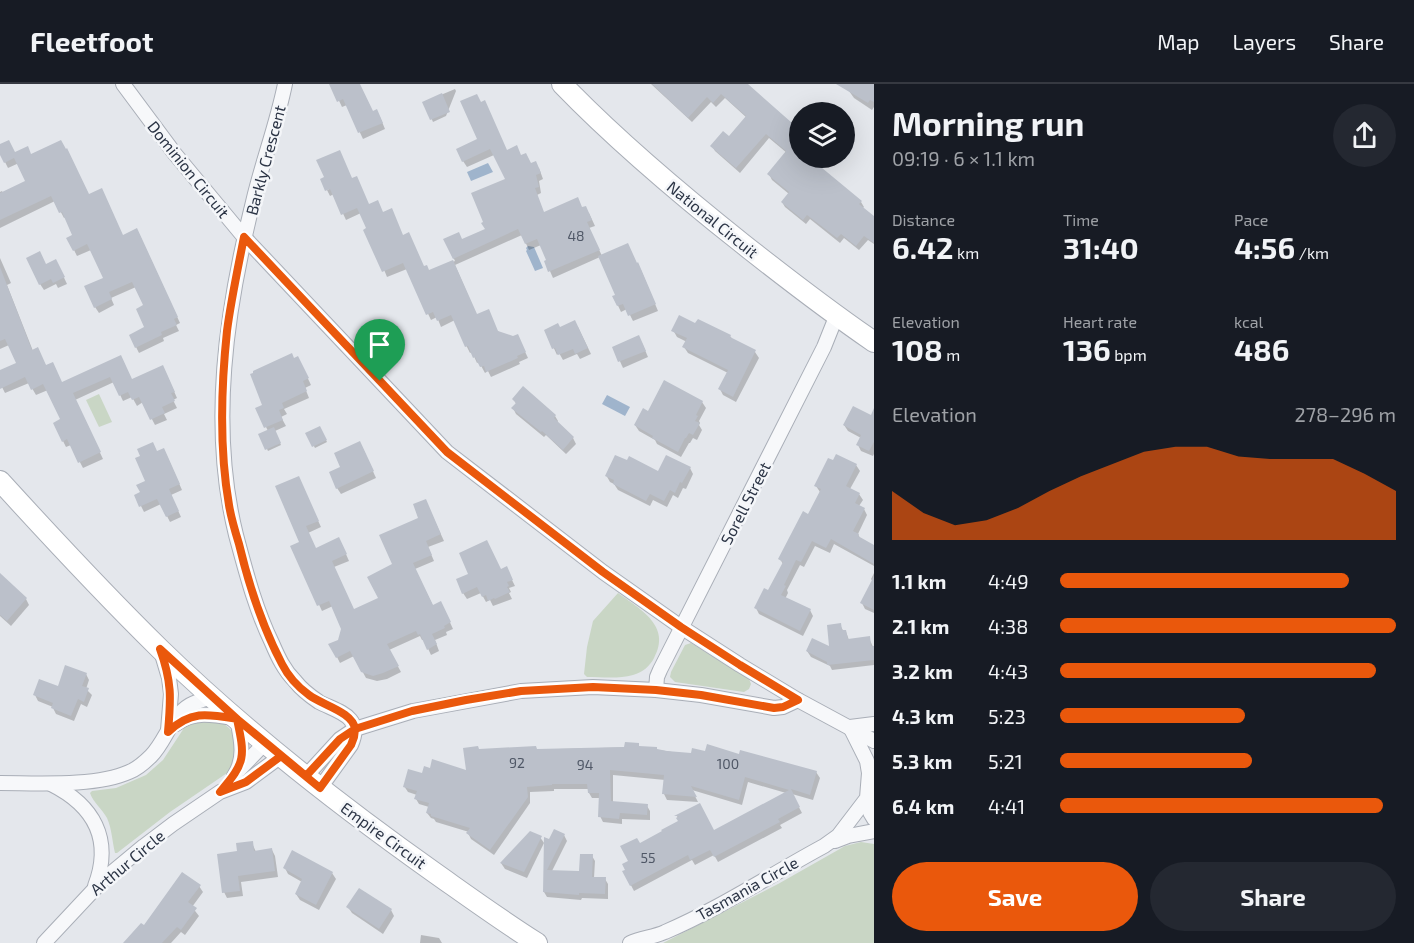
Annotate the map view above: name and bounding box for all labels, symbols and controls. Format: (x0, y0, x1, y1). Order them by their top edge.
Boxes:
text: Fleetfoot (30, 24, 153, 58)
text: Map (1157, 29, 1199, 54)
text: Layers (1232, 29, 1296, 54)
text: Share (1329, 29, 1384, 54)
map controls (789, 102, 855, 168)
button: layers (789, 102, 855, 168)
street label: Barkly Crescent (241, 103, 289, 217)
text: Morning run (892, 103, 1084, 143)
button: share (1333, 104, 1396, 167)
street label: Dominion Circuit (144, 117, 234, 221)
text: 09:19 · 6 × 1.1 km (892, 146, 1035, 170)
street label: National Circuit (664, 177, 762, 261)
text: Distance (892, 210, 955, 229)
text: Time (1063, 210, 1099, 229)
text: Pace (1234, 210, 1268, 229)
house number: 48 (567, 227, 585, 244)
text: 6.42 (892, 229, 953, 265)
text: 31:40 (1063, 229, 1139, 265)
text: 4:56 (1234, 229, 1295, 265)
text: km (953, 243, 979, 262)
text: /km (1295, 243, 1329, 262)
text: Elevation (892, 312, 960, 331)
text: Heart rate (1063, 312, 1137, 331)
text: kcal (1234, 312, 1263, 331)
pin (354, 319, 405, 381)
icon: arrive (363, 328, 396, 361)
text: 108 (892, 331, 943, 367)
text: 136 (1063, 331, 1111, 367)
text: 486 (1234, 331, 1290, 367)
text: m (943, 345, 960, 364)
text: bpm (1111, 345, 1147, 364)
text: Elevation (892, 402, 977, 426)
text: 278–296 m (1294, 402, 1396, 426)
street label: Sorell Street (716, 459, 774, 547)
text: 1.1 km (892, 569, 946, 593)
text: 4:49 (988, 569, 1029, 593)
text: 2.1 km (892, 614, 949, 638)
text: 4:38 (988, 614, 1028, 638)
text: 3.2 km (892, 659, 953, 683)
text: 4:43 (988, 659, 1028, 683)
text: 4.3 km (892, 704, 954, 728)
text: 5:23 (988, 704, 1026, 728)
text: 5.3 km (892, 749, 952, 773)
text: 5:21 (988, 749, 1023, 773)
house number: 92 (509, 754, 525, 771)
house number: 100 (717, 755, 739, 772)
house number: 94 (577, 756, 593, 773)
text: 6.4 km (892, 794, 954, 818)
text: 4:41 (988, 794, 1025, 818)
street label: Empire Circuit (338, 798, 430, 872)
street label: Arthur Circle (86, 825, 168, 899)
house number: 55 (640, 849, 656, 866)
street label: Tasmania Circle (693, 852, 801, 924)
button: Save (892, 862, 1138, 931)
button: Share (1150, 862, 1396, 931)

